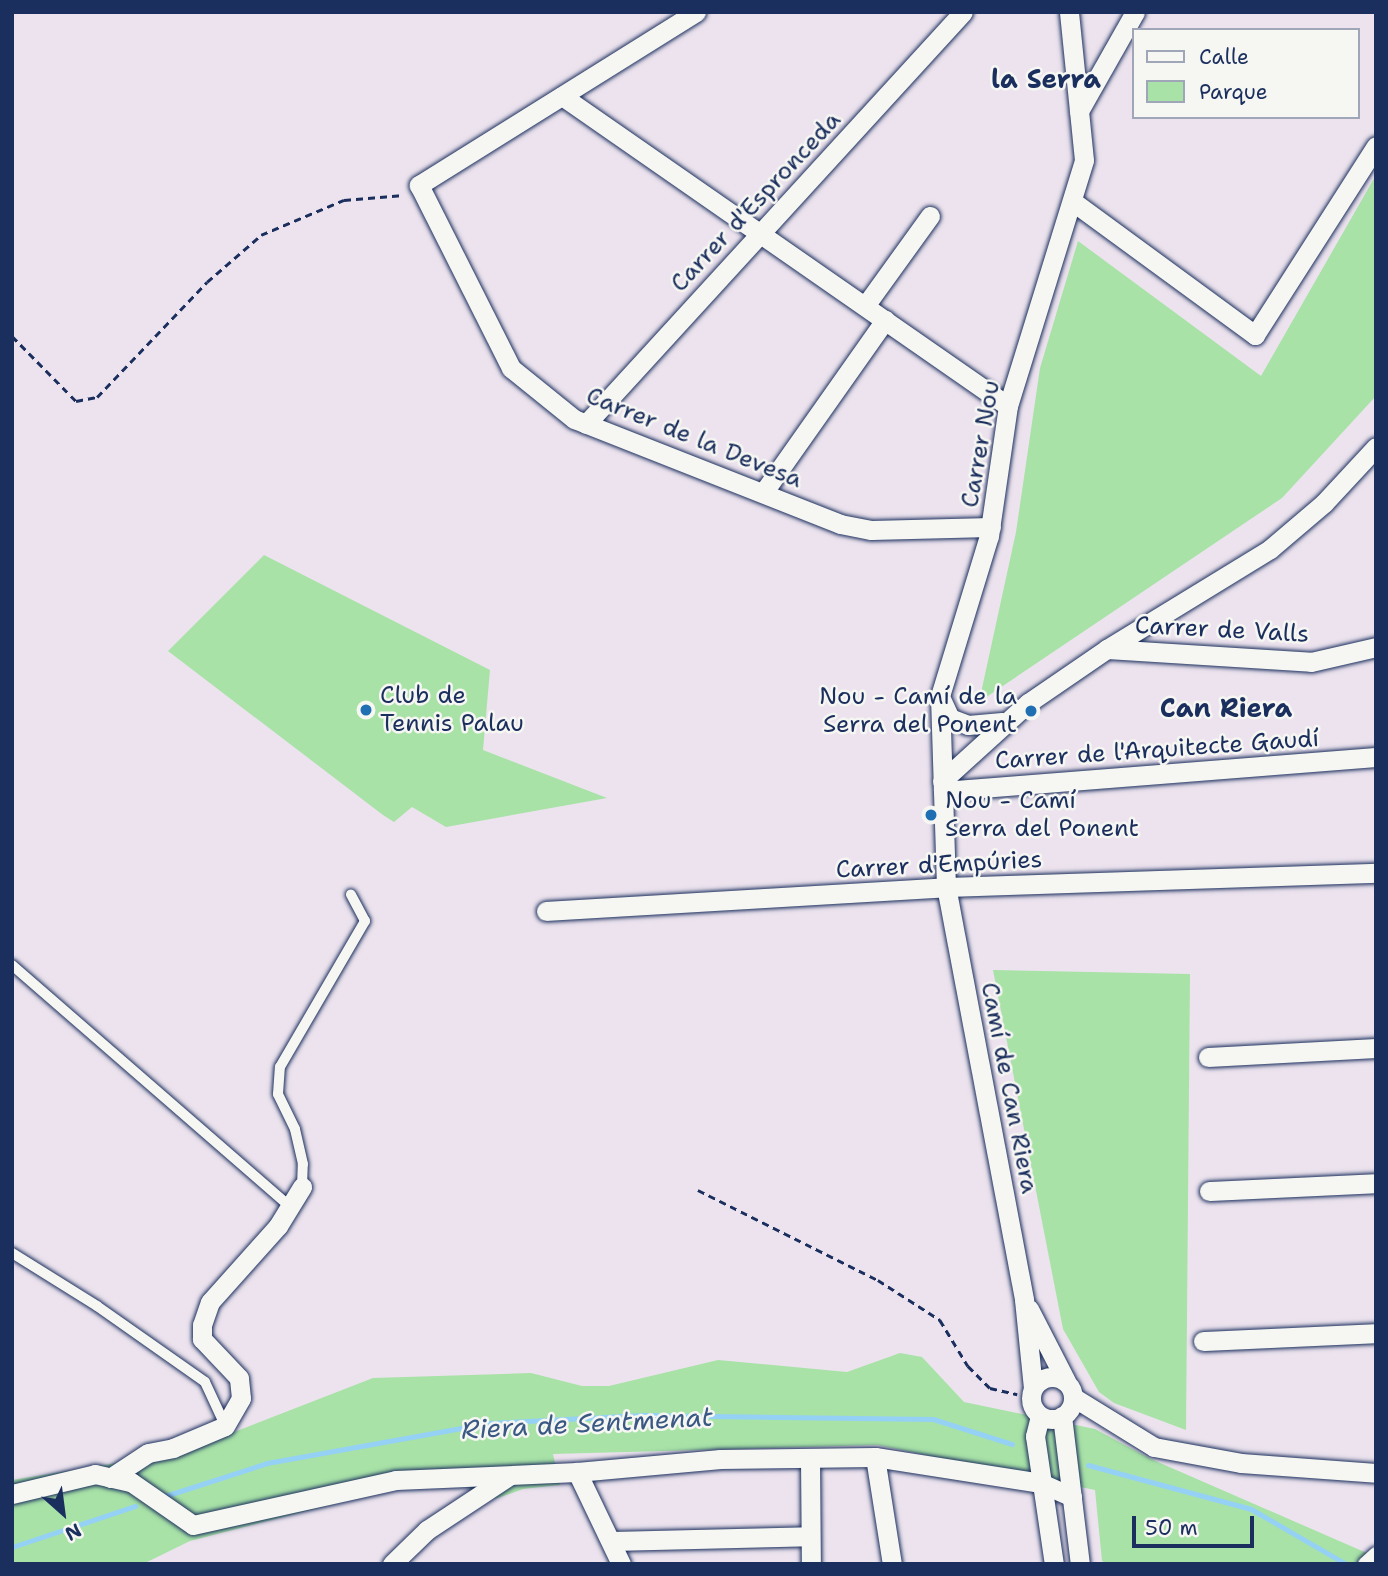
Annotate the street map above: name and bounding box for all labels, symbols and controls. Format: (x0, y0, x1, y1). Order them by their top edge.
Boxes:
legend (1132, 28, 1360, 119)
text: Calle (1199, 43, 1249, 71)
district label: la Serra (991, 63, 1101, 95)
text: Parque (1199, 78, 1268, 106)
street label: Carrer d'Espronceda (665, 106, 847, 298)
street label: Carrer Nou (956, 378, 1006, 510)
street label: Carrer de la Devesa (582, 382, 806, 494)
street label: Carrer de Valls (1134, 611, 1310, 649)
place label: Club de Tennis Palau (380, 682, 524, 738)
place label: Nou - Camí de la Serra del Ponent (819, 683, 1017, 739)
district label: Can Riera (1160, 692, 1292, 724)
marker: Club de Tennis Palau (358, 702, 374, 718)
marker: Nou - Camí de la Serra del Ponent (1023, 703, 1039, 719)
street label: Carrer de l'Arquitecte Gaudí (994, 724, 1320, 776)
place label: Nou - Camí Serra del Ponent (945, 787, 1139, 843)
marker: Nou - Camí Serra del Ponent (923, 807, 939, 823)
street label: Carrer d'Empúries (835, 845, 1043, 885)
street label: Camí de Can Riera (974, 980, 1044, 1196)
water label: Riera de Sentmenat (460, 1401, 714, 1445)
north arrow (28, 1478, 98, 1548)
scale bar (1136, 1502, 1258, 1546)
text: 50 m (1145, 1514, 1198, 1542)
text: N (61, 1517, 86, 1547)

